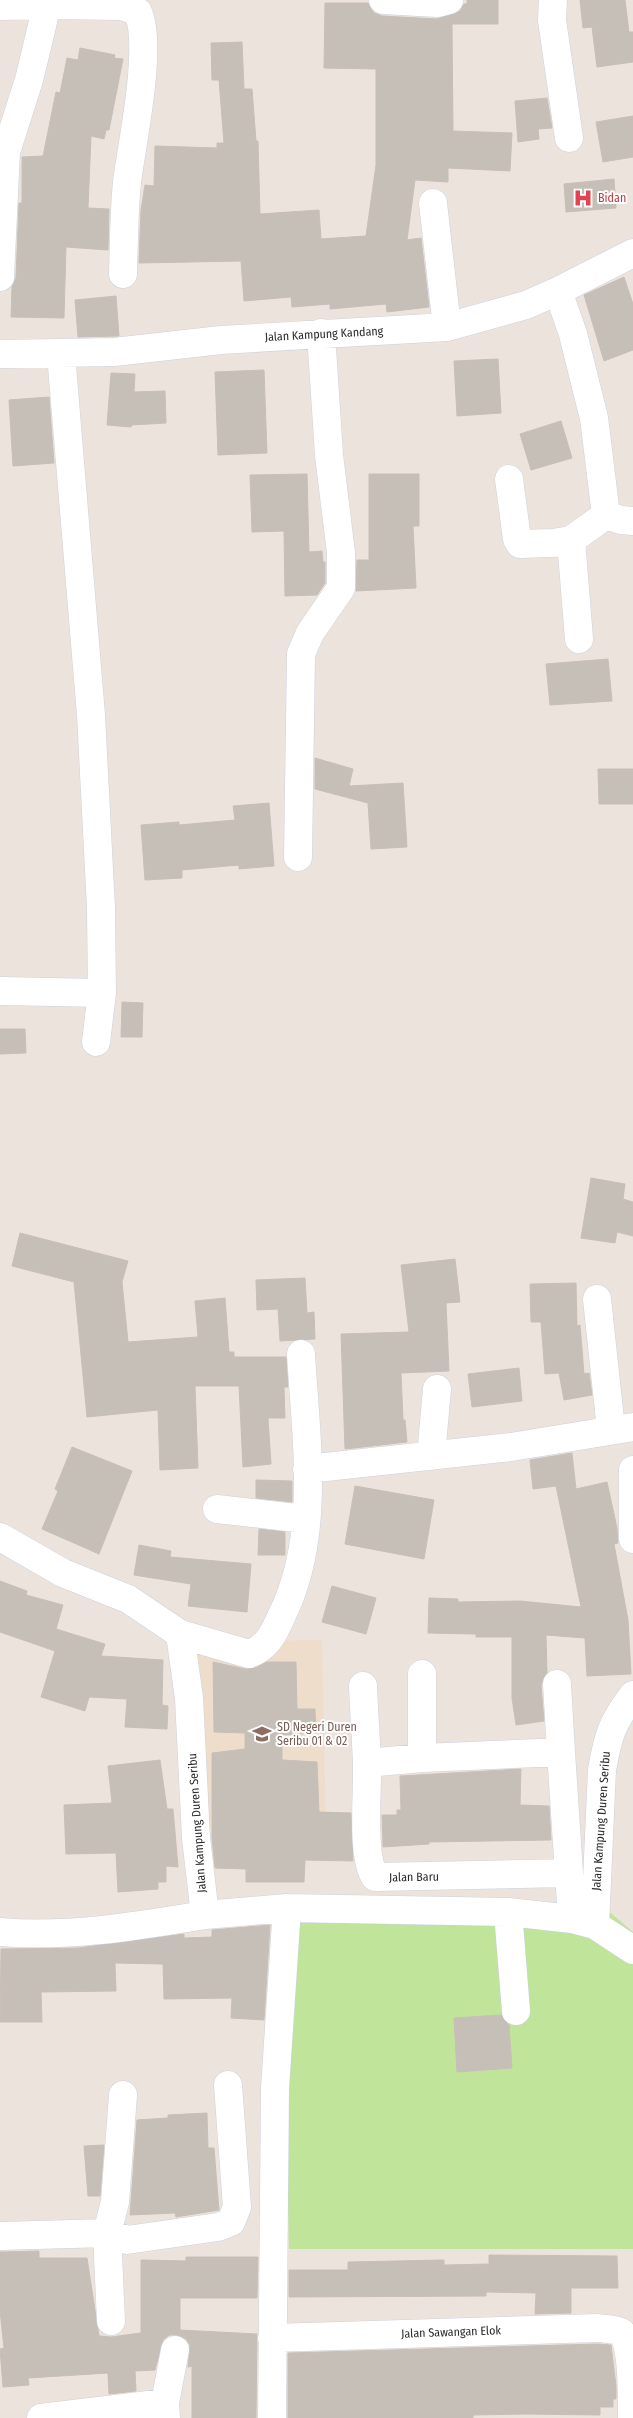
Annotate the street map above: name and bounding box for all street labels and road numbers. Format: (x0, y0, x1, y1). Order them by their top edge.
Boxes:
street label: Jalan Kampung Kandang (264, 324, 384, 344)
street label: Jalan Kampung Duren Seribu (589, 1751, 613, 1891)
street label: Jalan Kampung Duren Seribu (185, 1753, 209, 1893)
street label: Jalan Baru (389, 1870, 439, 1884)
street label: Jalan Sawangan Elok (401, 2323, 502, 2341)

